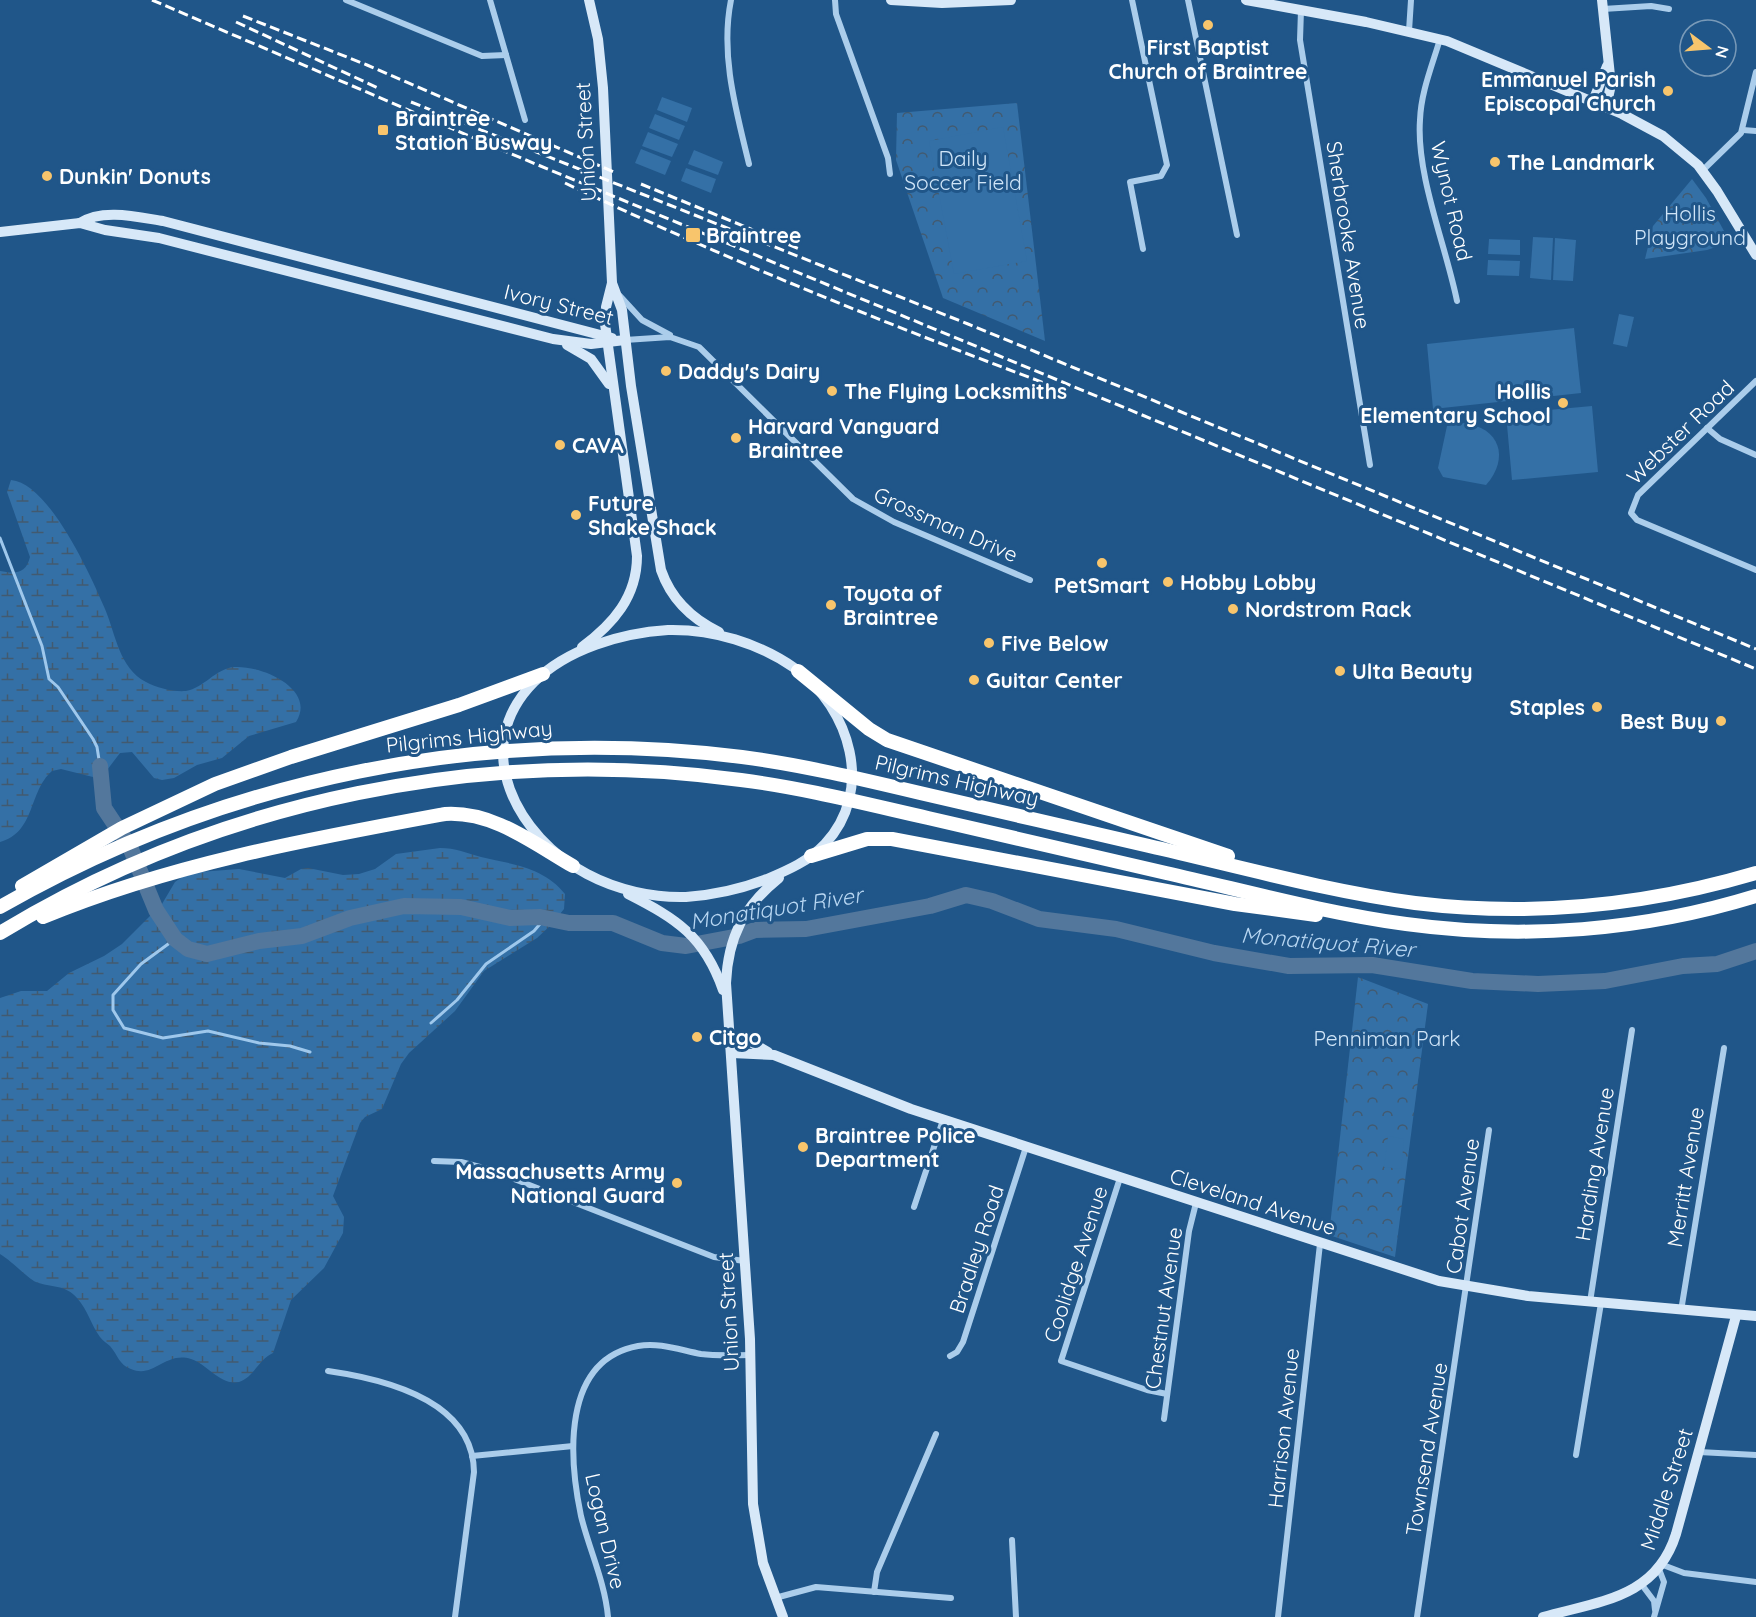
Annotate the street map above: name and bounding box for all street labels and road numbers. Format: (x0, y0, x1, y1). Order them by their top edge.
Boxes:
street label: Union Street (569, 82, 601, 202)
street label: Sherbrooke Avenue (1321, 139, 1377, 331)
street label: Wynot Road (1426, 139, 1478, 263)
street label: Ivory Street (501, 278, 617, 330)
street label: Webster Road (1621, 374, 1739, 490)
street label: Grossman Drive (870, 481, 1022, 567)
street label: Pilgrims Highway (384, 714, 554, 758)
street label: Pilgrims Highway (873, 749, 1041, 811)
street label: Harding Avenue (1569, 1085, 1619, 1243)
street label: Merritt Avenue (1661, 1105, 1709, 1249)
street label: Cabot Avenue (1440, 1137, 1484, 1275)
street label: Cleveland Avenue (1167, 1162, 1339, 1240)
street label: Bradley Road (943, 1182, 1009, 1316)
street label: Coolidge Avenue (1037, 1182, 1113, 1346)
street label: Chestnut Avenue (1139, 1225, 1187, 1391)
street label: Union Street (712, 1252, 744, 1372)
street label: Harrison Avenue (1262, 1347, 1304, 1509)
street label: Townsend Avenue (1399, 1361, 1453, 1537)
street label: Middle Street (1634, 1425, 1698, 1553)
street label: Logan Drive (580, 1471, 632, 1591)

